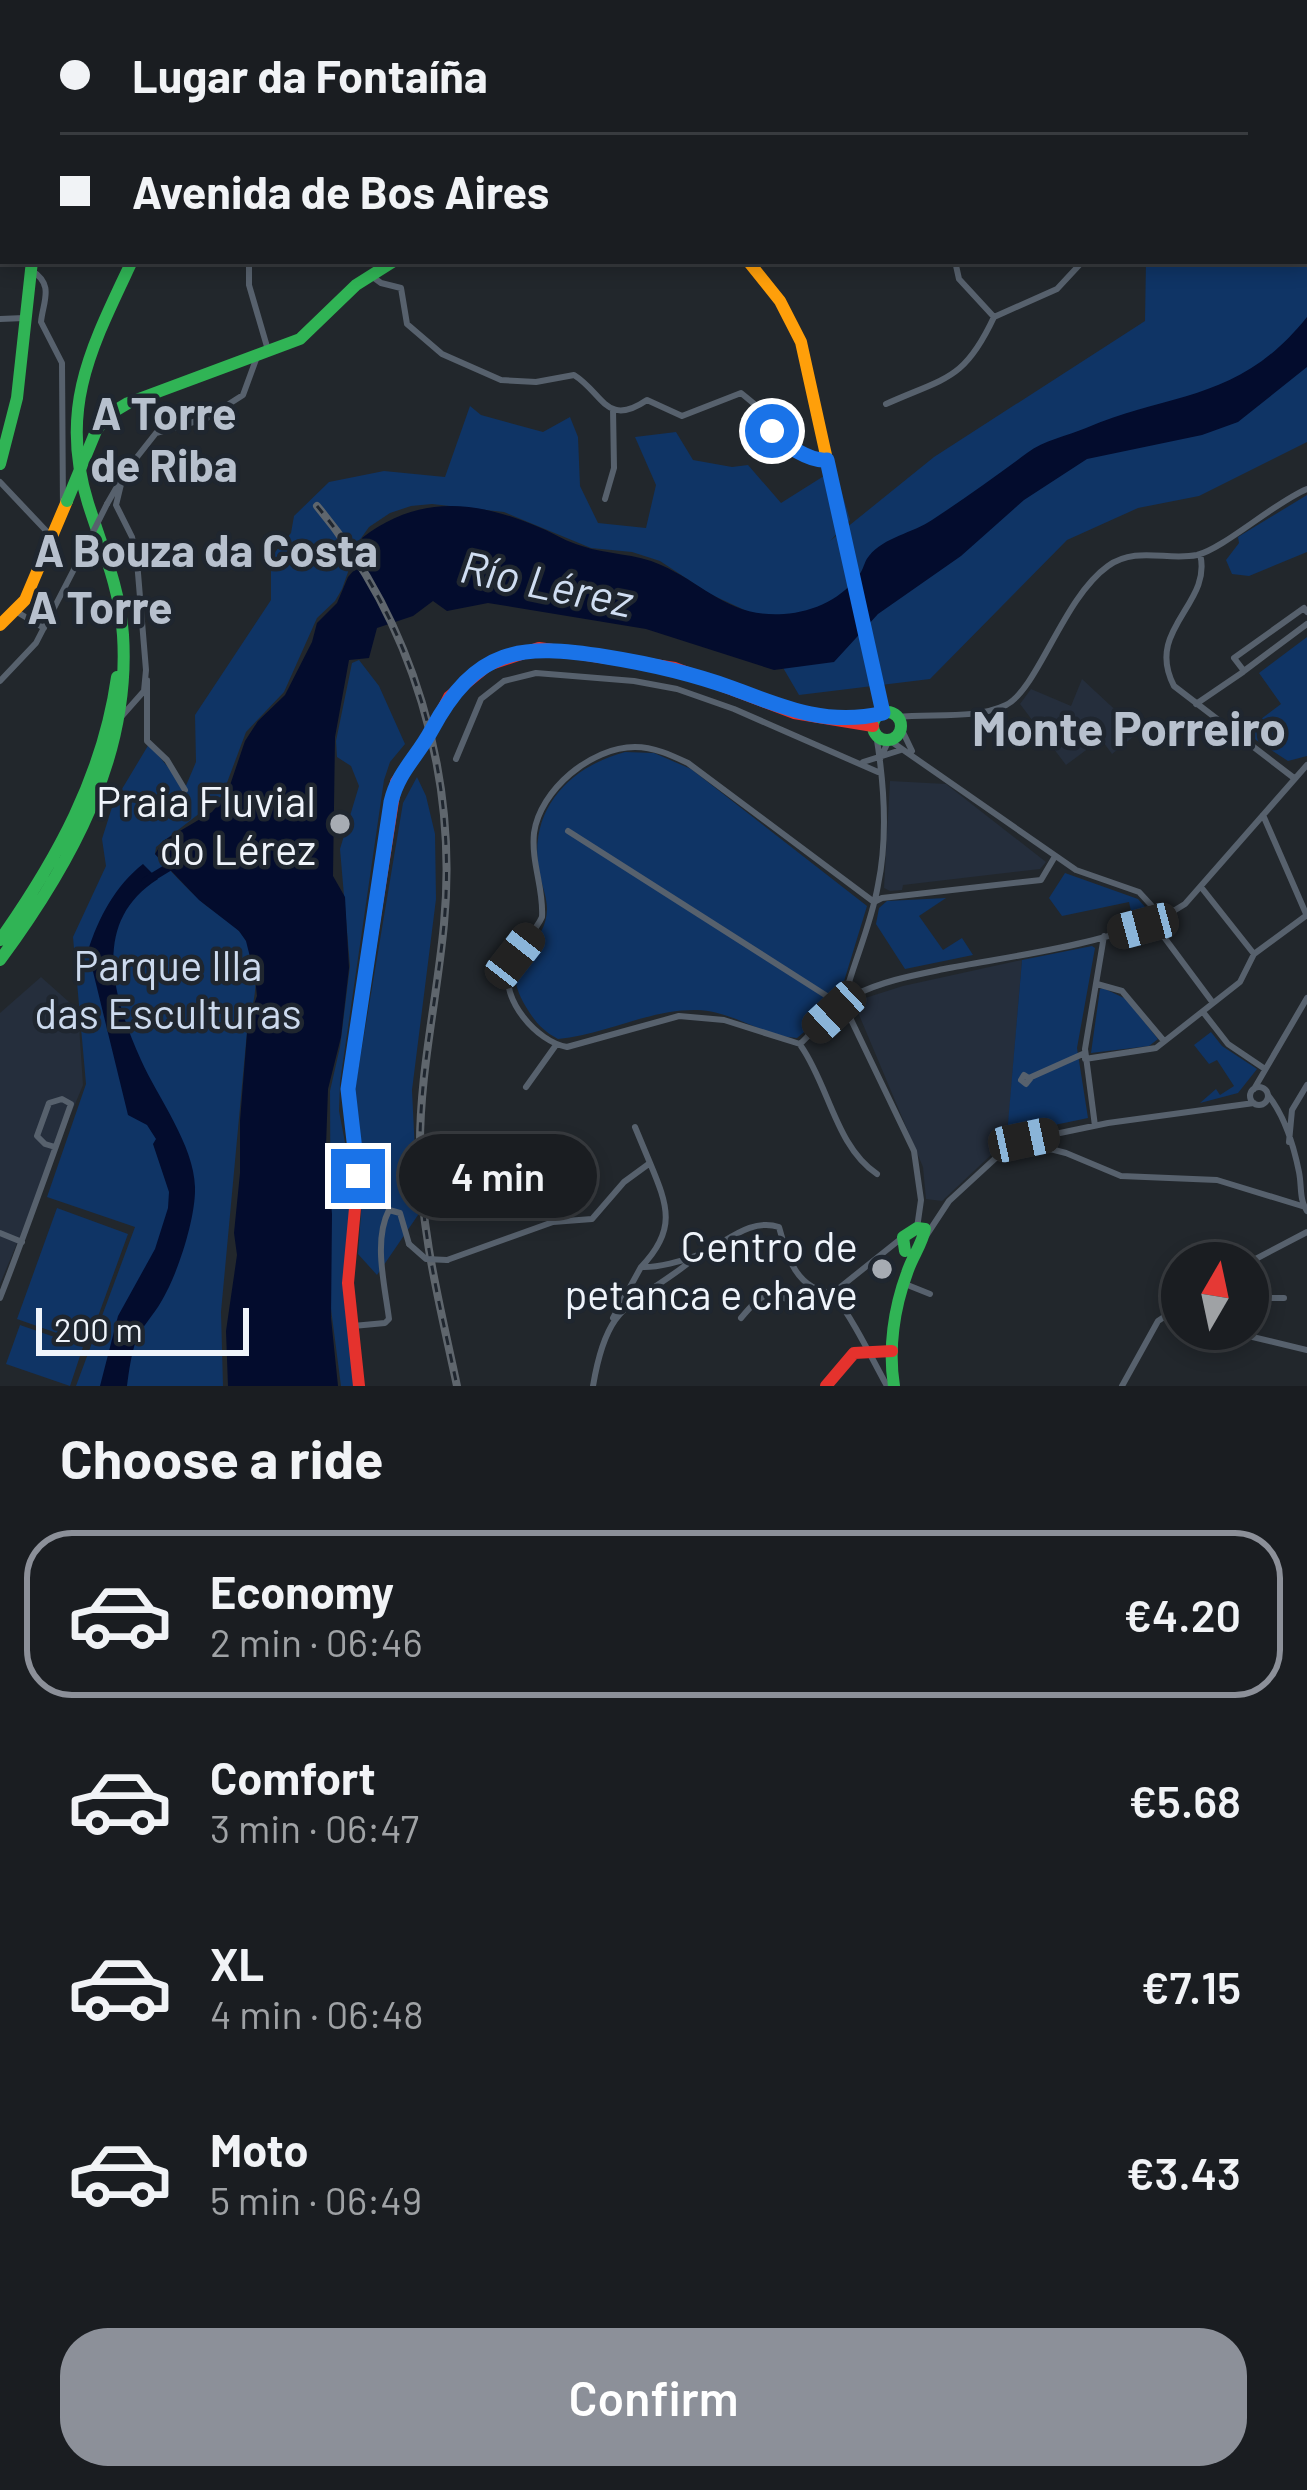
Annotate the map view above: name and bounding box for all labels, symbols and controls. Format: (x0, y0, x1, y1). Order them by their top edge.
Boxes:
text: Lugar da Fontaíña (132, 48, 488, 102)
text: Avenida de Bos Aires (132, 164, 549, 218)
district label: A Torre de Riba (90, 385, 238, 491)
route start (745, 404, 799, 458)
district label: A Bouza da Costa (34, 522, 378, 576)
water label: Río Lérez (456, 537, 639, 627)
district label: A Torre (27, 579, 173, 633)
district label: Monte Porreiro (972, 698, 1286, 756)
place label: Praia Fluvial do Lérez (96, 775, 316, 873)
marker: Praia Fluvial do Lérez (327, 811, 353, 837)
car (1104, 899, 1182, 953)
car (479, 917, 551, 995)
park label: Parque Illa das Esculturas (34, 939, 302, 1037)
car (795, 974, 873, 1050)
car (985, 1115, 1063, 1165)
callout: 4 min (400, 1134, 598, 1218)
route end (331, 1149, 385, 1203)
text: 4 min (451, 1152, 545, 1199)
place label: Centro de petanca e chave (564, 1220, 858, 1319)
north arrow (1161, 1242, 1269, 1350)
map controls (1161, 1242, 1269, 1350)
marker: Centro de petanca e chave (869, 1256, 895, 1282)
scale bar (36, 1302, 249, 1355)
text: 200 m (54, 1309, 143, 1349)
text: Choose a ride (60, 1425, 384, 1490)
icon: car (66, 1560, 174, 1668)
text: Economy (210, 1564, 394, 1618)
text: €4.20 (1123, 1587, 1241, 1641)
text: 2 min · 06:46 (210, 1618, 423, 1665)
icon: car (66, 1746, 174, 1854)
text: Comfort (210, 1750, 376, 1804)
text: €5.68 (1128, 1773, 1241, 1827)
text: 3 min · 06:47 (210, 1804, 419, 1851)
icon: car (66, 1932, 174, 2040)
text: XL (210, 1936, 264, 1990)
text: €7.15 (1141, 1959, 1241, 2013)
text: 4 min · 06:48 (210, 1990, 423, 2037)
icon: car (66, 2118, 174, 2226)
text: Moto (210, 2122, 308, 2176)
text: €3.43 (1126, 2145, 1241, 2199)
text: 5 min · 06:49 (210, 2176, 422, 2223)
button: Confirm (60, 2328, 1247, 2466)

